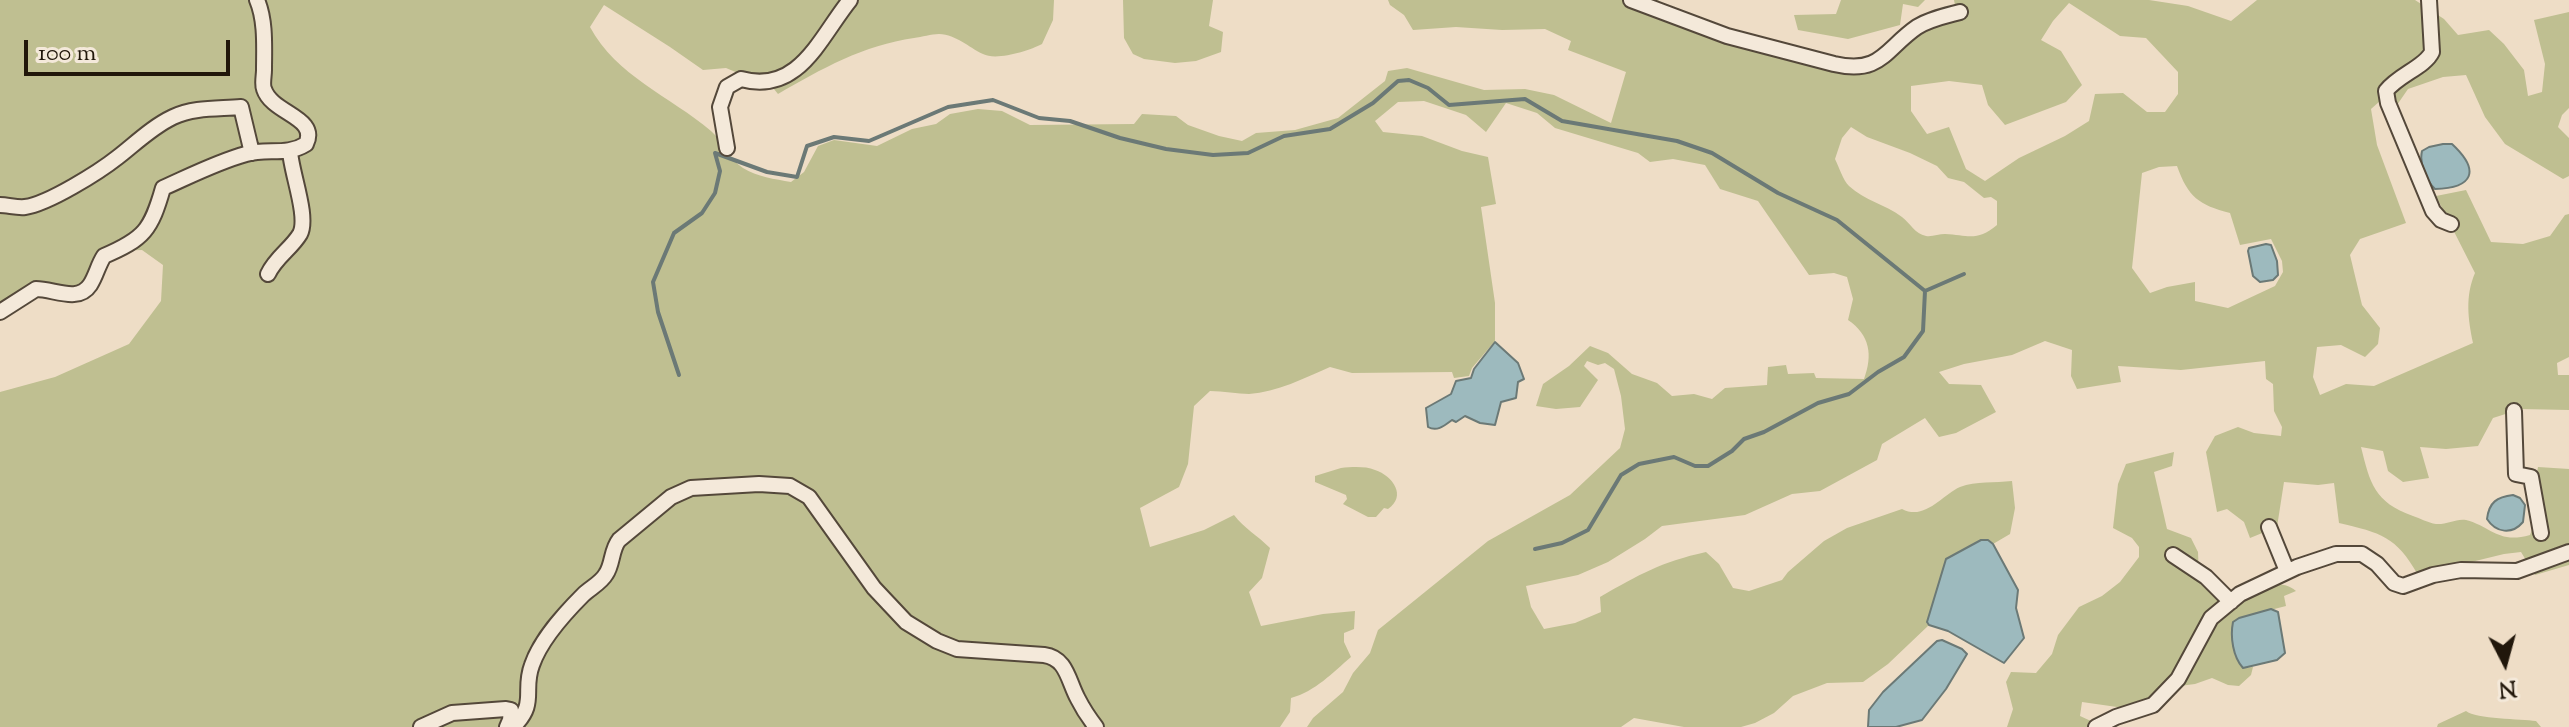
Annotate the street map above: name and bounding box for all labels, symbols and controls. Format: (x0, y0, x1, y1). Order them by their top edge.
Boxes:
scale bar (28, 24, 234, 74)
text: 100 m (38, 37, 96, 71)
north arrow (2465, 623, 2545, 703)
text: N (2497, 670, 2518, 704)

